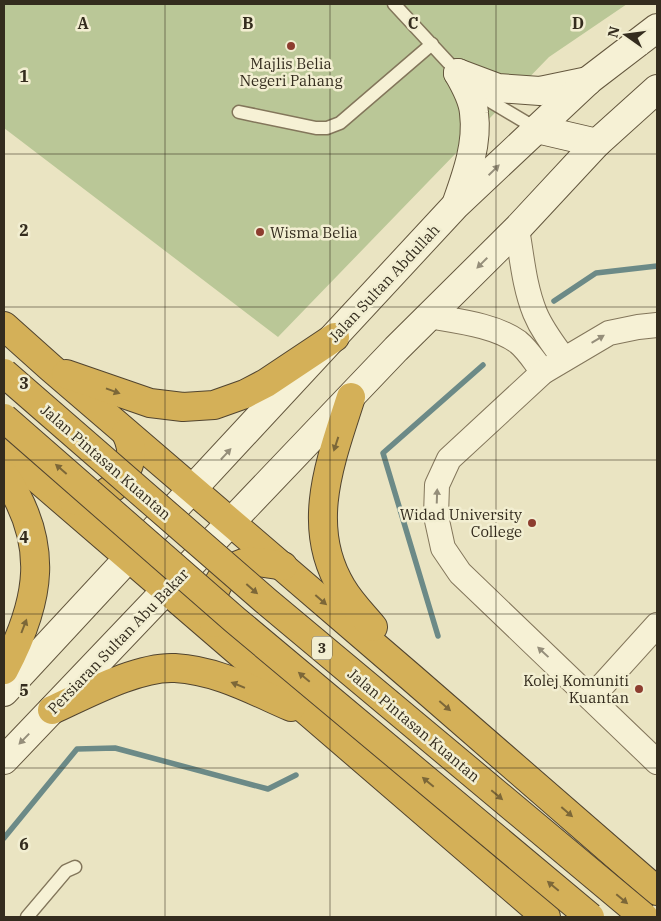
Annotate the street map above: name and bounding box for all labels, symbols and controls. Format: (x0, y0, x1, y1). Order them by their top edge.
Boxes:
north arrow (601, 10, 651, 60)
text: A (77, 13, 89, 33)
text: B (242, 13, 254, 33)
text: C (408, 13, 418, 33)
text: D (572, 13, 584, 33)
text: N (603, 24, 623, 39)
marker: Majlis Belia Negeri Pahang (285, 40, 297, 52)
place label: Majlis Belia Negeri Pahang (239, 54, 343, 90)
text: 1 (19, 66, 29, 86)
one-way arrow (487, 164, 499, 176)
text: 2 (19, 220, 29, 240)
street label: Jalan Sultan Abdullah (324, 220, 444, 346)
place label: Wisma Belia (270, 223, 358, 242)
marker: Wisma Belia (254, 226, 266, 238)
one-way arrow (476, 257, 488, 269)
one-way arrow (592, 334, 605, 343)
text: 3 (19, 373, 29, 393)
one-way arrow (106, 387, 121, 395)
street label: Jalan Pintasan Kuantan (37, 400, 175, 524)
one-way arrow (332, 436, 340, 451)
one-way arrow (220, 448, 232, 460)
one-way arrow (55, 463, 68, 474)
one-way arrow (433, 488, 441, 504)
place label: Widad University College (400, 505, 522, 541)
marker: Widad University College (526, 517, 538, 529)
text: 4 (19, 527, 29, 547)
street label: Persiaran Sultan Abu Bakar (43, 564, 193, 718)
one-way arrow (246, 583, 258, 594)
one-way arrow (315, 594, 328, 605)
one-way arrow (20, 618, 28, 633)
road number: 3 (312, 636, 332, 660)
one-way arrow (537, 646, 549, 658)
street label: Jalan Pintasan Kuantan (344, 664, 484, 786)
place label: Kolej Komuniti Kuantan (523, 671, 629, 707)
one-way arrow (298, 672, 311, 683)
text: 5 (19, 680, 29, 700)
one-way arrow (231, 680, 246, 688)
marker: Kolej Komuniti Kuantan (633, 683, 645, 695)
one-way arrow (438, 700, 451, 711)
one-way arrow (18, 732, 30, 744)
one-way arrow (422, 776, 435, 787)
one-way arrow (490, 789, 503, 800)
one-way arrow (561, 807, 574, 818)
text: 6 (19, 834, 29, 854)
one-way arrow (547, 880, 560, 891)
one-way arrow (615, 893, 628, 904)

